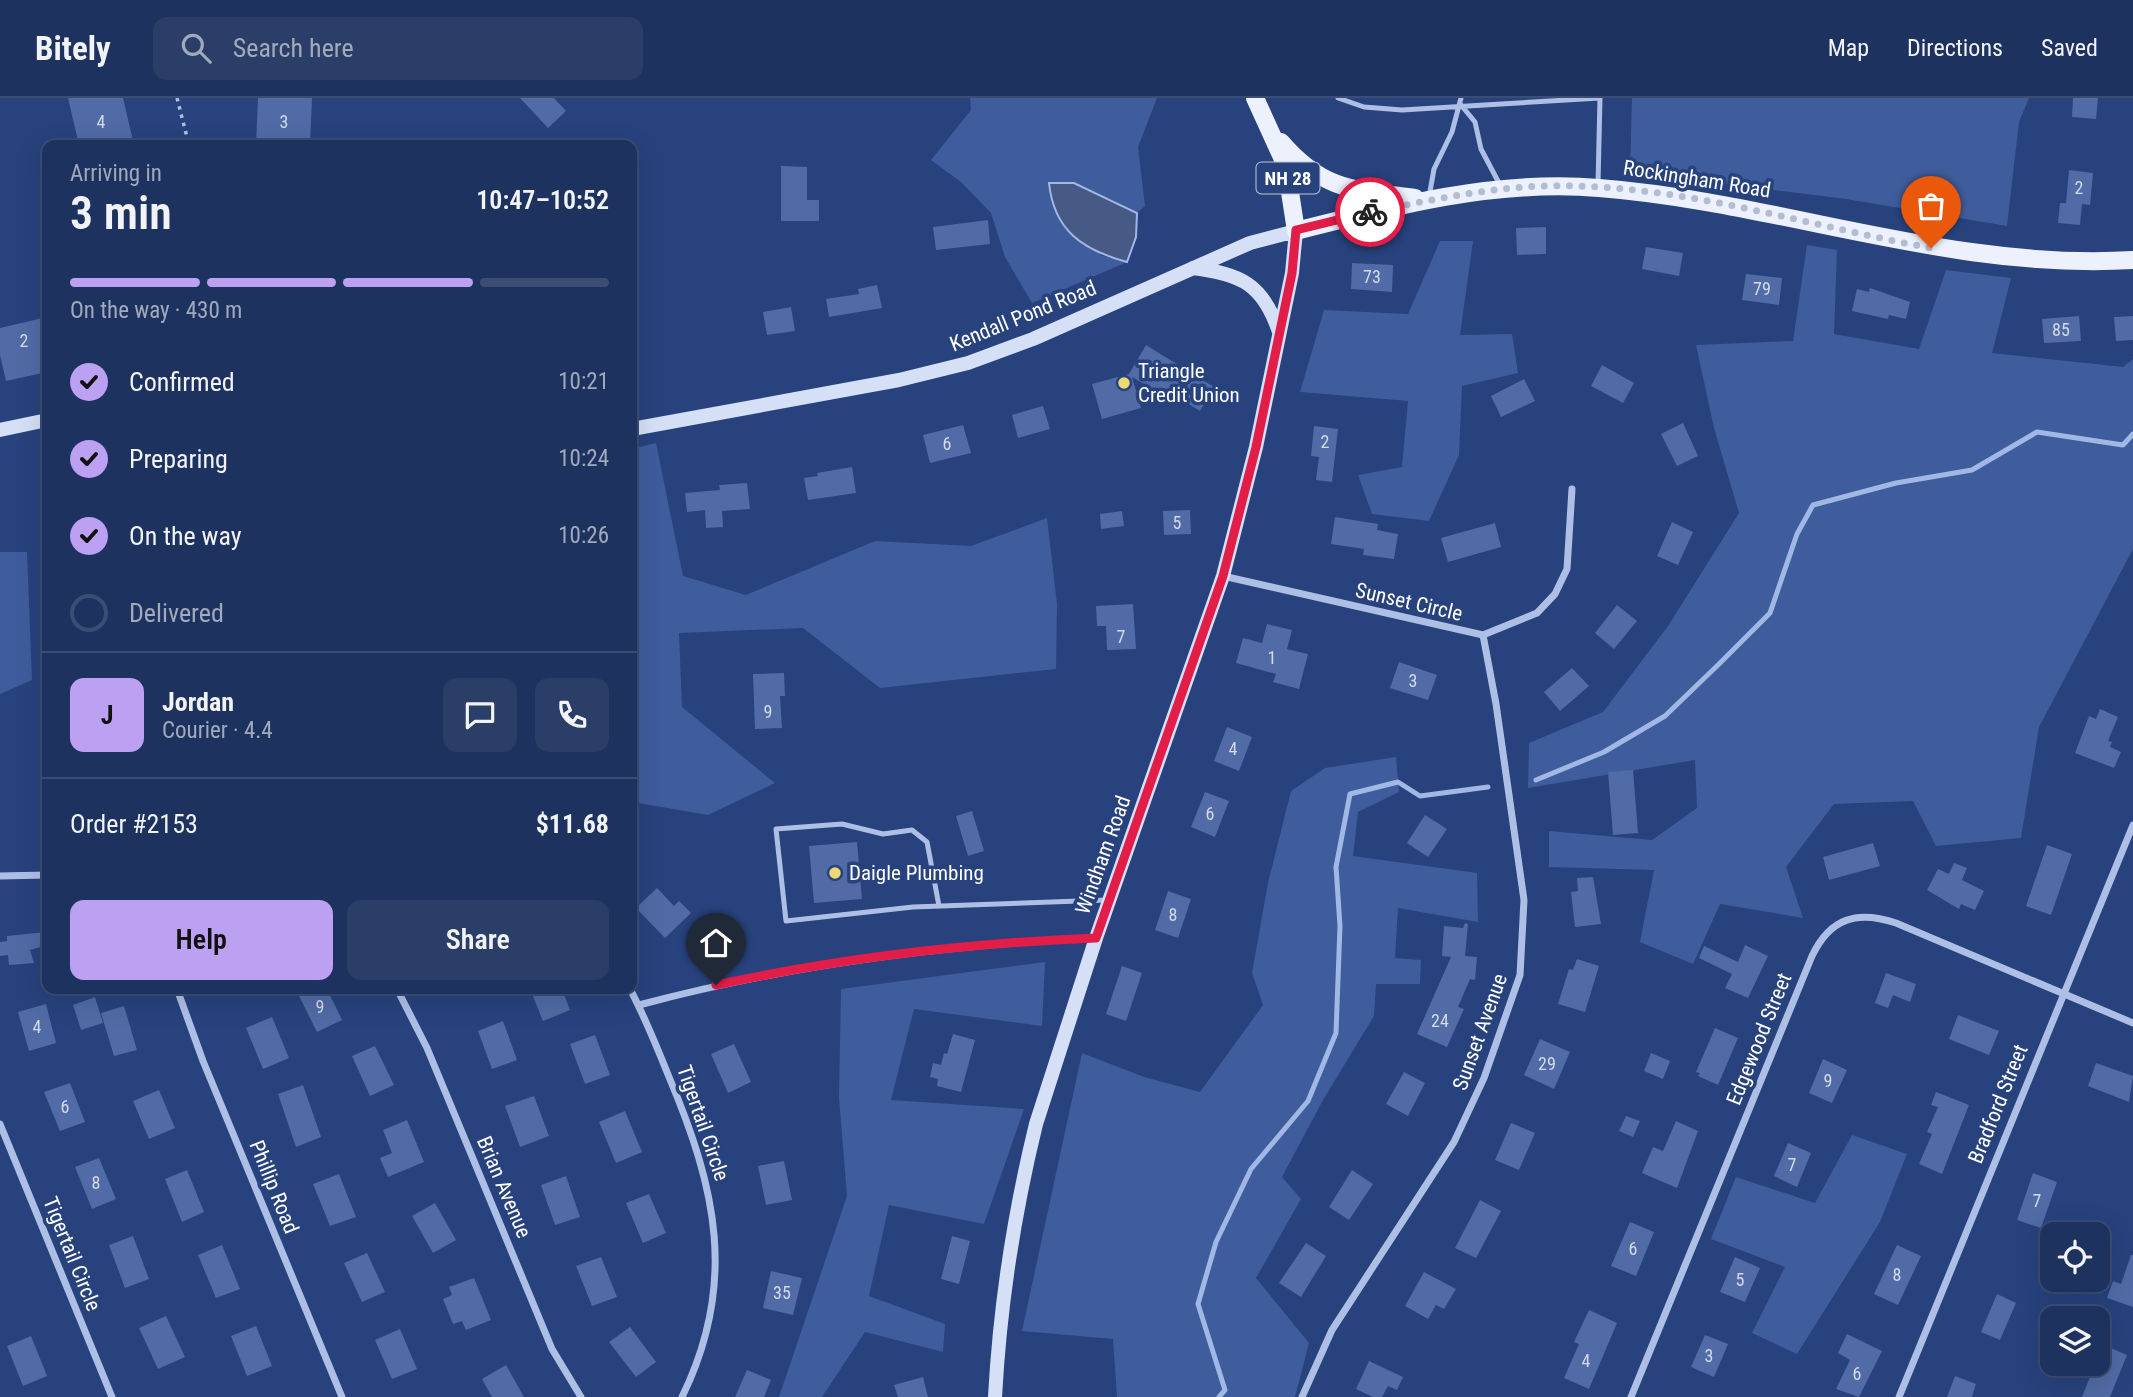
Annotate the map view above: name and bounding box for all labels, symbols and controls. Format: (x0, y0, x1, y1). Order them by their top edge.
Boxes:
search box (153, 17, 643, 80)
text: Bitely (35, 29, 111, 68)
icon: search (177, 29, 215, 67)
text: Search here (233, 33, 354, 63)
text: Map (1828, 34, 1869, 62)
text: Directions (1907, 34, 2003, 62)
text: Saved (2041, 34, 2098, 62)
house number: 4 (97, 111, 106, 132)
house number: 3 (280, 111, 288, 132)
street label: Rockingham Road (1621, 155, 1773, 203)
text: Arriving in (70, 160, 162, 187)
road number: NH 28 (1256, 162, 1320, 194)
pin (1901, 176, 1961, 248)
courier (1335, 177, 1405, 247)
house number: 2 (2075, 177, 2084, 198)
text: 10:47–10:52 (476, 185, 609, 215)
text: 3 min (70, 186, 172, 240)
icon: bag (1912, 187, 1950, 225)
icon: bike (1351, 193, 1389, 231)
house number: 73 (1363, 266, 1381, 287)
street label: Kendall Pond Road (946, 276, 1100, 356)
house number: 79 (1753, 278, 1771, 299)
text: On the way · 430 m (70, 297, 242, 324)
house number: 85 (2052, 319, 2070, 340)
house number: 2 (20, 330, 29, 351)
place label: Triangle Credit Union (1138, 359, 1240, 407)
icon: check (70, 363, 108, 401)
text: Confirmed (129, 367, 235, 397)
text: 10:21 (558, 368, 609, 395)
marker: Triangle Credit Union (1116, 375, 1132, 391)
house number: 2 (1321, 431, 1330, 452)
house number: 6 (943, 433, 951, 454)
icon: check (70, 440, 108, 478)
text: Preparing (129, 444, 228, 474)
text: 10:24 (558, 445, 609, 472)
house number: 5 (1173, 512, 1182, 533)
icon: check (70, 517, 108, 555)
text: On the way (129, 521, 242, 551)
text: 10:26 (558, 522, 609, 549)
street label: Sunset Circle (1353, 578, 1465, 626)
text: Delivered (129, 598, 224, 628)
house number: 7 (1117, 626, 1126, 647)
house number: 1 (1268, 647, 1276, 668)
house number: 3 (1409, 670, 1417, 691)
button: chat (443, 678, 517, 752)
button: phone (535, 678, 609, 752)
text: Jordan (162, 687, 234, 717)
text: J (101, 700, 113, 730)
house number: 9 (764, 701, 772, 722)
text: Courier · 4.4 (162, 717, 273, 744)
house number: 4 (1229, 738, 1238, 759)
street label: Windham Road (1070, 792, 1136, 918)
house number: 6 (1206, 803, 1214, 824)
text: Order #2153 (70, 809, 198, 839)
text: $11.68 (536, 809, 609, 839)
place label: Daigle Plumbing (849, 861, 984, 885)
marker: Daigle Plumbing (827, 865, 843, 881)
button: Help (70, 900, 333, 980)
button: Share (347, 900, 609, 980)
house number: 8 (1169, 904, 1177, 925)
pin (686, 913, 746, 985)
icon: home (697, 924, 735, 962)
street label: Sunset Avenue (1448, 970, 1512, 1093)
street label: Edgewood Street (1722, 970, 1796, 1108)
house number: 9 (316, 996, 324, 1017)
house number: 24 (1431, 1010, 1449, 1031)
house number: 4 (33, 1016, 42, 1037)
street label: Bradford Street (1963, 1041, 2033, 1167)
house number: 29 (1538, 1053, 1556, 1074)
street label: Tigertail Circle (672, 1062, 734, 1184)
house number: 9 (1824, 1070, 1832, 1091)
house number: 6 (61, 1096, 69, 1117)
street label: Brian Avenue (472, 1133, 536, 1242)
street label: Phillip Road (244, 1137, 304, 1237)
house number: 7 (1788, 1154, 1797, 1175)
house number: 8 (92, 1172, 100, 1193)
house number: 7 (2033, 1190, 2042, 1211)
street label: Tigertail Circle (38, 1193, 106, 1315)
map controls (2040, 1222, 2110, 1376)
button: locate (2040, 1222, 2110, 1292)
house number: 6 (1629, 1238, 1637, 1259)
house number: 8 (1893, 1264, 1901, 1285)
house number: 5 (1736, 1269, 1745, 1290)
house number: 35 (773, 1282, 791, 1303)
button: layers (2040, 1306, 2110, 1376)
house number: 3 (1705, 1345, 1713, 1366)
house number: 4 (1582, 1350, 1591, 1371)
house number: 6 (1853, 1363, 1861, 1384)

